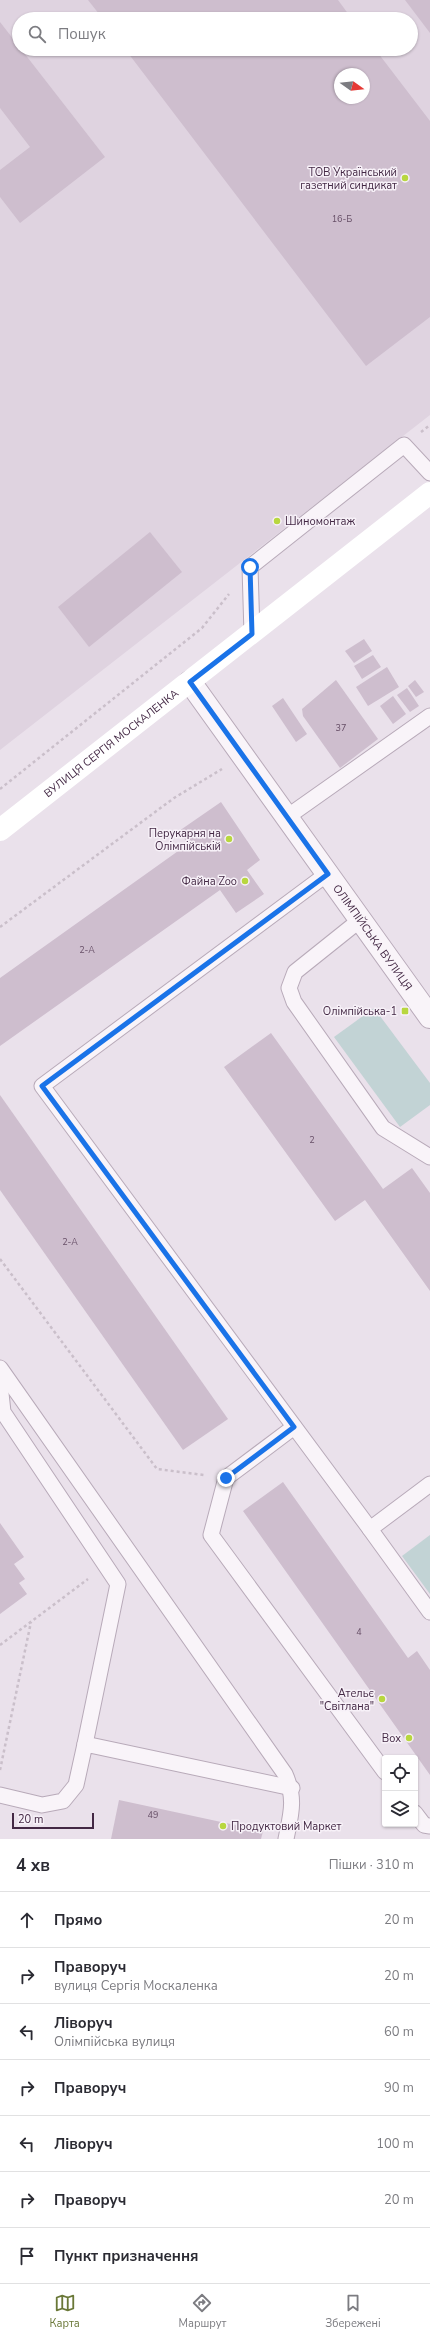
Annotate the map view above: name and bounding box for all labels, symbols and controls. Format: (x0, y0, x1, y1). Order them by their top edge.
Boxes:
search box (12, 12, 418, 56)
icon: search (26, 23, 48, 45)
text: Пошук (58, 24, 106, 44)
north arrow (334, 68, 370, 104)
place label: ТОВ Український газетний синдикат (300, 165, 397, 193)
marker: ТОВ Український газетний синдикат (400, 173, 410, 183)
house number: 16-Б (332, 213, 352, 225)
place label: Шиномонтаж (285, 514, 355, 529)
marker: Шиномонтаж (272, 516, 282, 526)
route start (241, 558, 259, 576)
street label: ВУЛИЦЯ СЕРГІЯ МОСКАЛЕНКА (41, 686, 181, 800)
house number: 37 (336, 722, 346, 734)
place label: Перукарня на Олімпійській (149, 826, 221, 854)
marker: Перукарня на Олімпійській (224, 834, 234, 844)
place label: Файна Zoo (182, 874, 237, 889)
marker: Файна Zoo (240, 876, 250, 886)
street label: ОЛІМПІЙСЬКА ВУЛИЦЯ (330, 881, 416, 993)
house number: 2-А (79, 944, 95, 956)
place label: Олімпійська-1 (323, 1004, 397, 1019)
marker: Олімпійська-1 (400, 1006, 410, 1016)
house number: 2 (309, 1134, 315, 1146)
house number: 2-А (62, 1236, 78, 1248)
route end (217, 1469, 235, 1487)
house number: 4 (356, 1626, 362, 1638)
place label: Ательє "Світлана" (320, 1686, 375, 1714)
marker: Ательє "Світлана" (377, 1694, 387, 1704)
place label: Box (382, 1731, 401, 1746)
marker: Box (404, 1733, 414, 1743)
map controls (382, 1755, 418, 1827)
button: locate (382, 1755, 418, 1791)
button: layers (382, 1791, 418, 1827)
house number: 49 (148, 1809, 158, 1821)
scale bar (12, 1811, 94, 1830)
text: 20 m (18, 1812, 43, 1827)
place label: Продуктовий Маркет (231, 1819, 342, 1834)
marker: Продуктовий Маркет (218, 1821, 228, 1831)
text: 4 хв (16, 1854, 50, 1877)
text: Пішки · 310 m (329, 1856, 414, 1874)
icon: ahead (16, 1909, 38, 1931)
text: Прямо (54, 1910, 102, 1930)
text: 20 m (384, 1911, 414, 1929)
text: Праворуч (54, 1957, 126, 1977)
icon: right (16, 1965, 38, 1987)
text: 20 m (384, 1967, 414, 1985)
text: вулиця Сергія Москаленка (54, 1977, 218, 1995)
text: Ліворуч (54, 2013, 113, 2033)
icon: left (16, 2021, 38, 2043)
text: 60 m (384, 2023, 414, 2041)
text: Олімпійська вулиця (54, 2033, 175, 2051)
icon: right (16, 2077, 38, 2099)
text: Праворуч (54, 2078, 126, 2098)
text: 90 m (384, 2079, 414, 2097)
icon: left (16, 2133, 38, 2155)
text: Ліворуч (54, 2134, 113, 2154)
text: 100 m (376, 2135, 414, 2153)
icon: right (16, 2189, 38, 2211)
text: Праворуч (54, 2190, 126, 2210)
text: 20 m (384, 2191, 414, 2209)
icon: arrive (16, 2245, 38, 2267)
text: Пункт призначення (54, 2246, 199, 2266)
tab: Карта (49, 2292, 80, 2331)
tab: Маршрут (179, 2292, 226, 2331)
tab: Збережені (325, 2292, 381, 2331)

